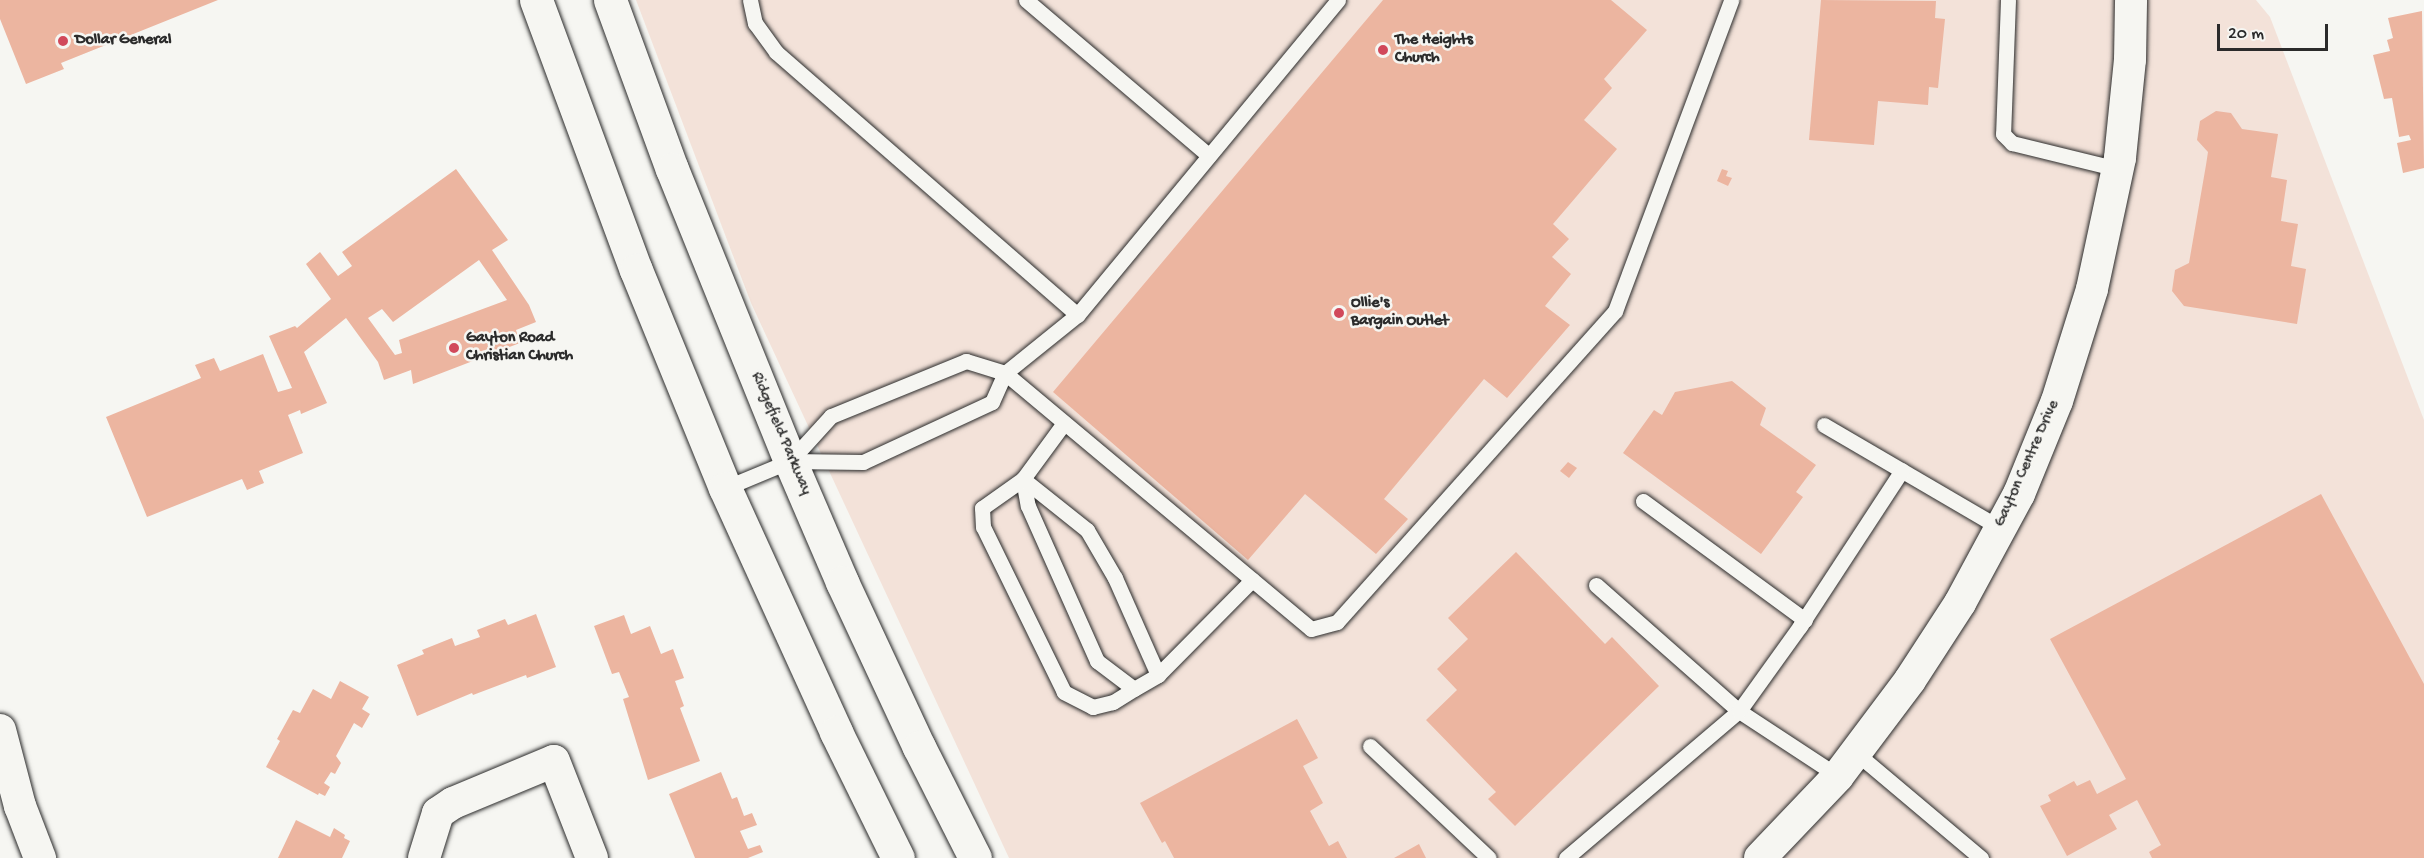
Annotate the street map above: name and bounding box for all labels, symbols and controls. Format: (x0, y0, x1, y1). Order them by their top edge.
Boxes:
scale bar (2220, 12, 2331, 50)
text: 20 m (2228, 24, 2264, 45)
place label: Dollar General (75, 31, 171, 51)
place label: The Heights Church (1395, 31, 1473, 69)
marker: Dollar General (56, 34, 70, 48)
marker: The Heights Church (1376, 43, 1390, 57)
place label: Ollie's Bargain Outlet (1351, 294, 1449, 332)
marker: Ollie's Bargain Outlet (1332, 306, 1346, 320)
place label: Gayton Road Christian Church (466, 329, 573, 367)
marker: Gayton Road Christian Church (447, 341, 461, 355)
street label: Ridgefield Parkway (745, 370, 815, 498)
street label: Gayton Centre Drive (1991, 398, 2065, 530)

